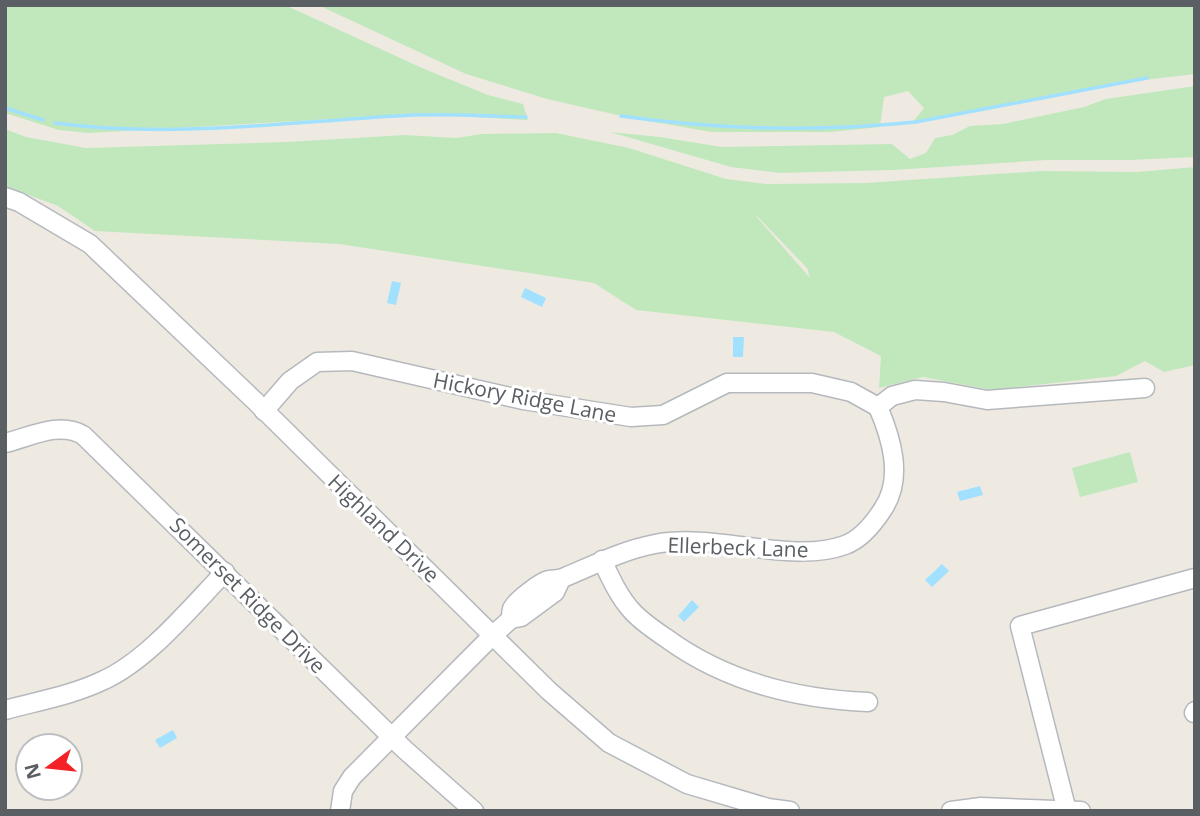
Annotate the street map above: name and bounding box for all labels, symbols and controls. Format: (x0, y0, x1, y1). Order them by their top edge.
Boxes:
street label: Hickory Ridge Lane (431, 365, 619, 429)
street label: Highland Drive (322, 468, 446, 588)
street label: Somerset Ridge Drive (164, 511, 332, 679)
street label: Ellerbeck Lane (667, 531, 809, 563)
north arrow (14, 732, 84, 802)
text: N (18, 761, 47, 782)

